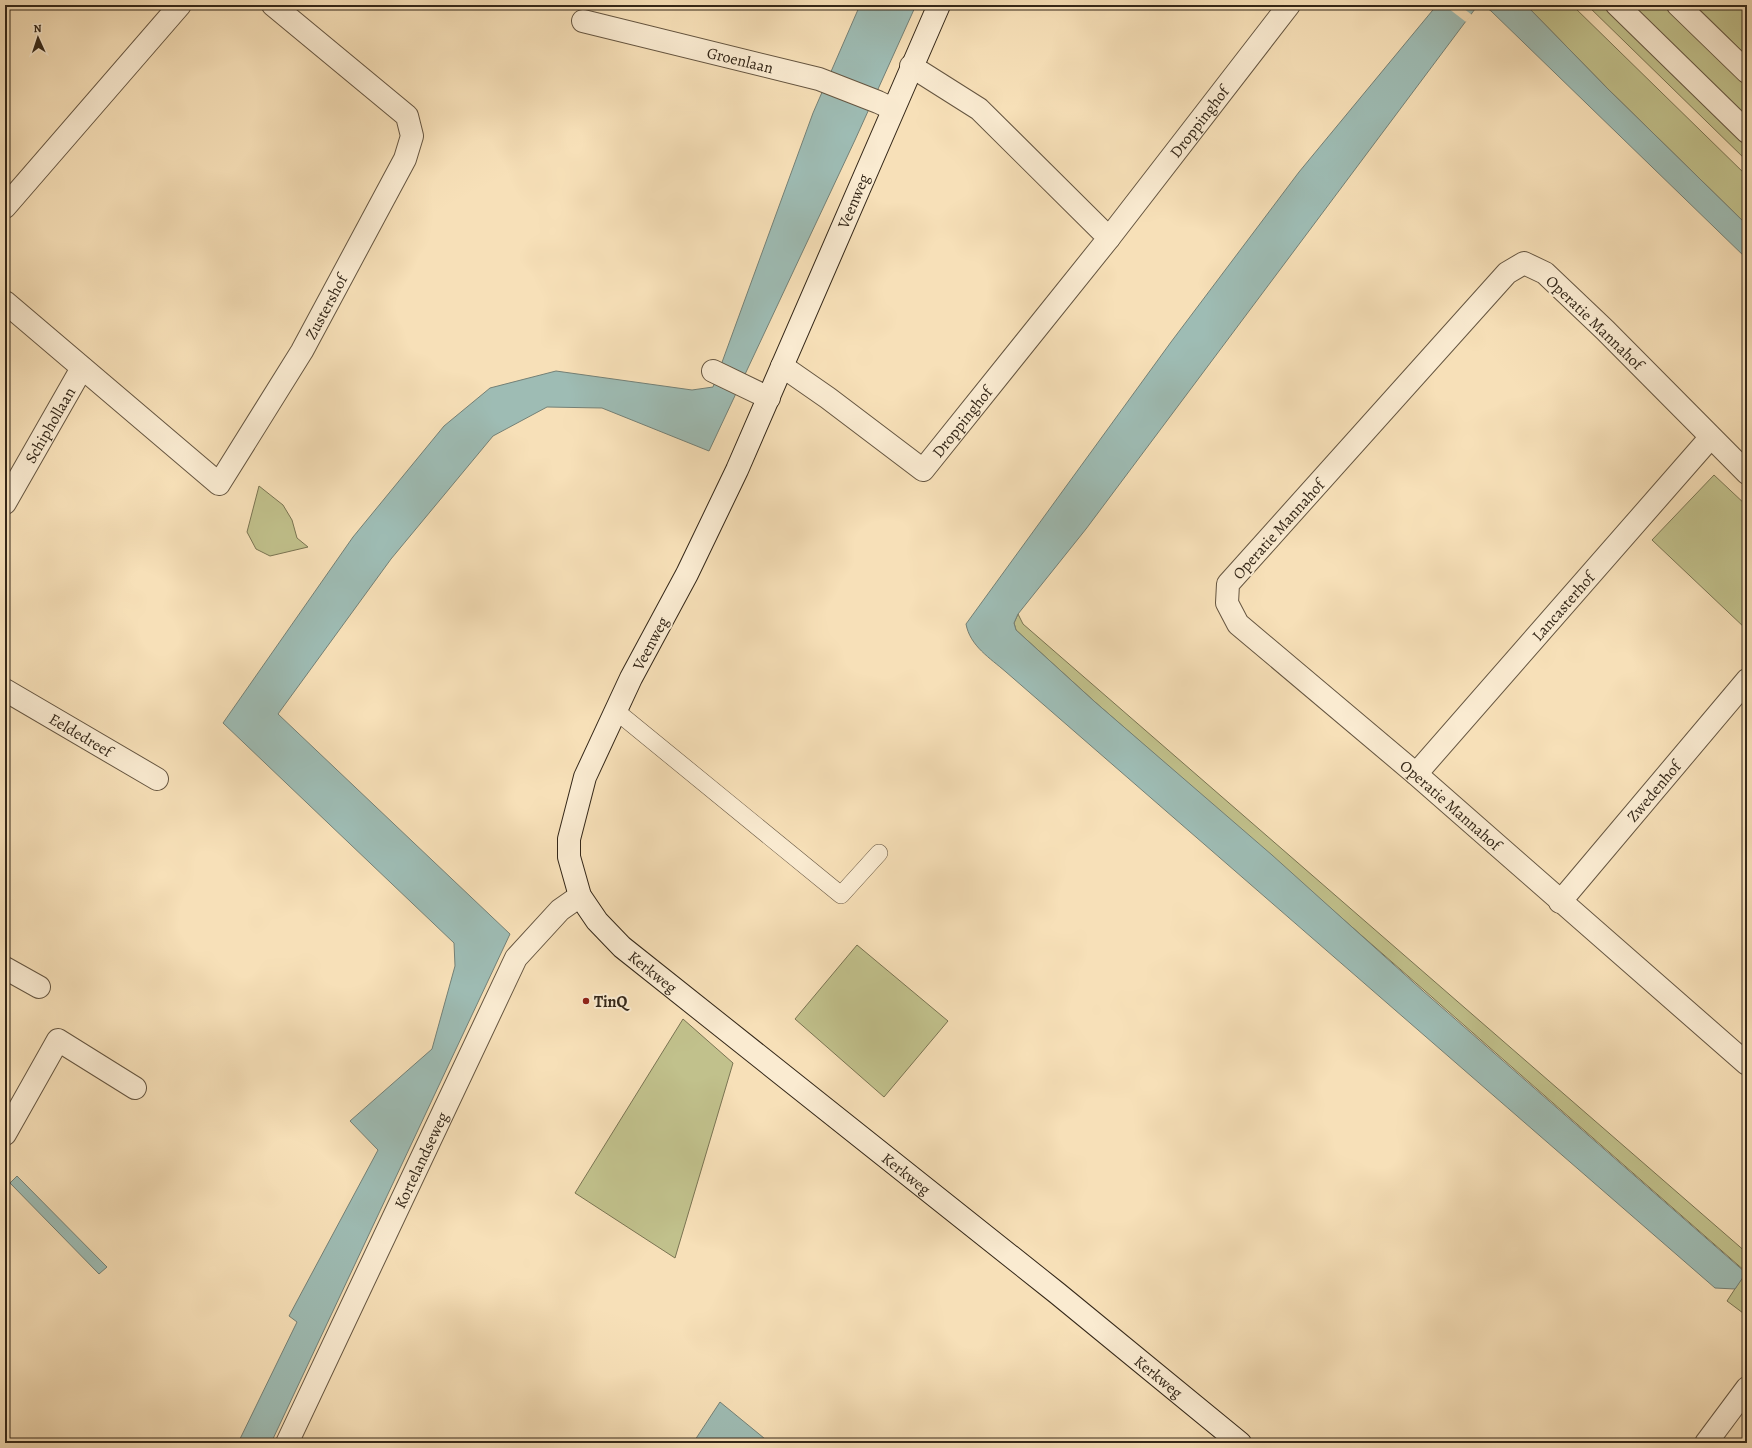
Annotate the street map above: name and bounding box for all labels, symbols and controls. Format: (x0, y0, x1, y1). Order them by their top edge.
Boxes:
north arrow (18, 18, 58, 58)
text: N (33, 21, 42, 36)
street label: Groenlaan (704, 42, 776, 79)
street label: Droppinghof (1165, 80, 1236, 163)
street label: Veenweg (832, 171, 875, 233)
street label: Zustershof (300, 268, 354, 344)
street label: Operatie Mannahof (1541, 270, 1650, 377)
street label: Droppinghof (927, 380, 999, 463)
street label: Schiphollaan (20, 383, 81, 467)
street label: Operatie Mannahof (1228, 473, 1332, 585)
street label: Lancasterhof (1527, 565, 1602, 646)
street label: Veenweg (627, 613, 674, 675)
street label: Eeldedreef (45, 708, 119, 764)
street label: Operatie Mannahof (1395, 755, 1508, 858)
street label: Zwedenhof (1622, 755, 1688, 827)
street label: Kerkweg (623, 946, 681, 999)
place label: TinQ (594, 991, 631, 1013)
marker: TinQ (581, 996, 591, 1006)
street label: Kortelandseweg (389, 1108, 454, 1212)
street label: Kerkweg (877, 1148, 935, 1200)
street label: Kerkweg (1129, 1351, 1187, 1404)

